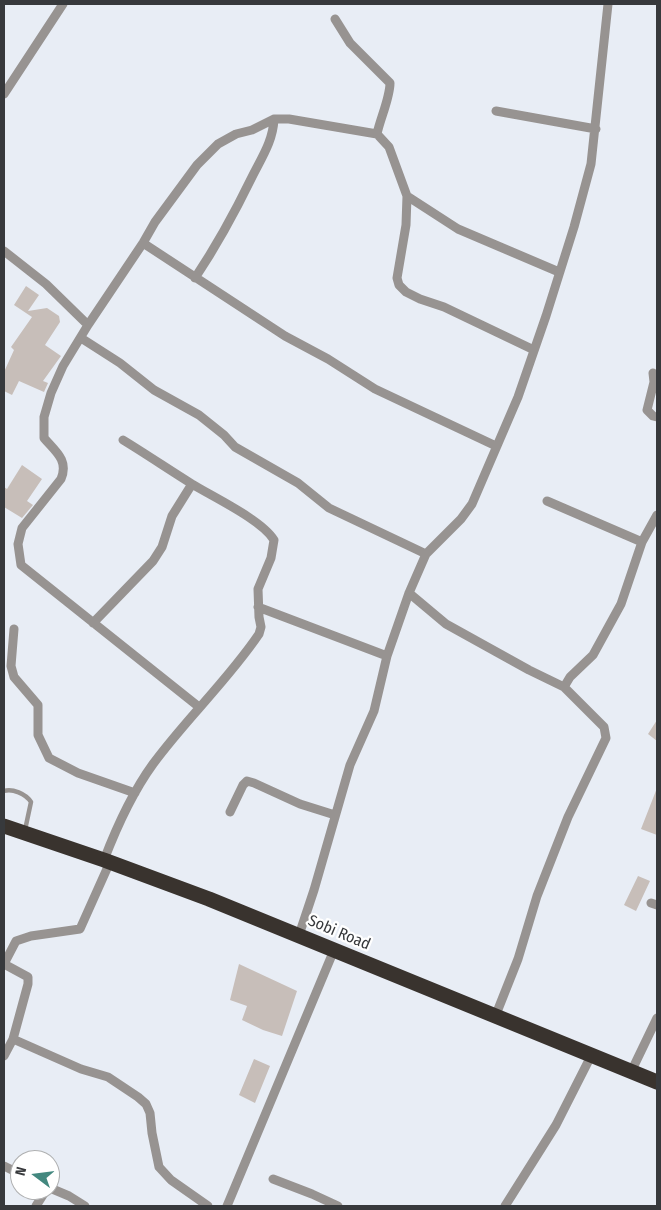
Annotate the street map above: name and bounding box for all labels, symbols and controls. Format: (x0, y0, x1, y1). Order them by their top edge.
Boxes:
street label: Sobi Road (305, 911, 373, 955)
north arrow (10, 1150, 60, 1200)
text: N (12, 1165, 30, 1178)

